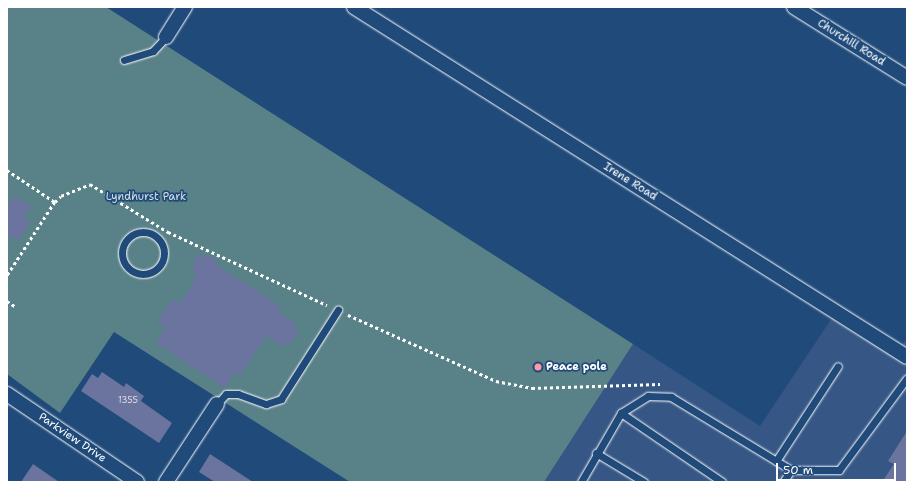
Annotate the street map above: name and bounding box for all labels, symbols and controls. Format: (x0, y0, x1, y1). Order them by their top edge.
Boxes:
street label: Churchill Road (815, 17, 887, 69)
street label: Irene Road (601, 160, 659, 204)
park label: Lyndhurst Park (106, 190, 186, 204)
place label: Peace pole (546, 360, 607, 374)
marker: Peace pole (533, 362, 543, 372)
house number: 1355 (118, 395, 138, 405)
street label: Parkview Drive (36, 411, 108, 465)
scale bar (778, 455, 898, 481)
text: 50 m (783, 462, 813, 478)

